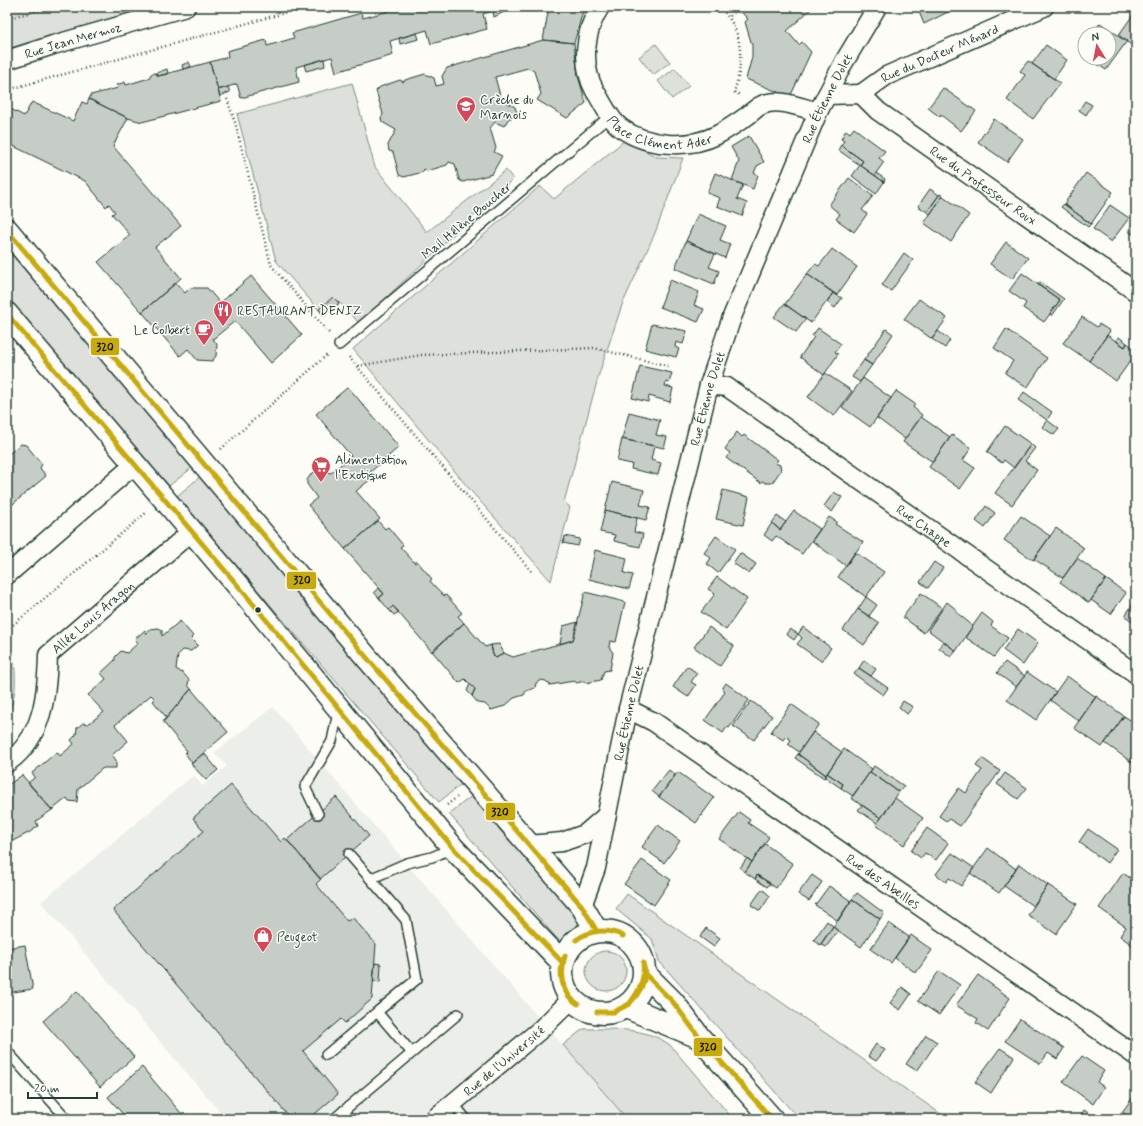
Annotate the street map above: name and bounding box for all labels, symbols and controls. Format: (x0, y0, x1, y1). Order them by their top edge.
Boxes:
street label: Rue Jean Mermoz (23, 19, 124, 64)
street label: Rue du Docteur Ménard (878, 21, 1001, 87)
north arrow (1077, 26, 1117, 66)
text: N (1091, 30, 1100, 45)
street label: Rue Étienne Dolet (799, 51, 857, 146)
place label: Crèche du Marnois (480, 92, 534, 124)
school or university icon: Crèche du Marnois (455, 95, 477, 123)
street label: Place Clément Ader (603, 112, 715, 154)
street label: Rue du Professeur Roux (926, 143, 1040, 230)
street label: Mail Hélène Boucher (418, 178, 516, 264)
restaurant icon: RESTAURANT DENIZ (212, 299, 234, 327)
place label: RESTAURANT DENIZ (237, 303, 362, 320)
cafe icon: Le Colbert (193, 318, 215, 346)
place label: Le Colbert (134, 322, 190, 339)
line badge: 320 (90, 337, 120, 356)
text: 320 (96, 341, 114, 355)
street label: Rue Étienne Dolet (687, 349, 730, 448)
place label: Alimentation l'Exotique (335, 452, 407, 484)
supermarket icon: Alimentation l'Exotique (310, 455, 332, 483)
street label: Rue Chappe (892, 501, 954, 552)
line badge: 320 (286, 571, 317, 590)
text: 320 (293, 574, 311, 588)
street label: Allée Louis Aragon (49, 578, 138, 658)
unlabelled marker (253, 605, 263, 615)
street label: Rue Étienne Dolet (611, 663, 649, 762)
line badge: 320 (485, 802, 516, 821)
text: 320 (491, 806, 509, 820)
street label: Rue des Abeilles (842, 851, 923, 914)
shop icon: Peugeot (252, 925, 274, 953)
place label: Peugeot (277, 929, 318, 948)
street label: Rue de l'Université (461, 1023, 549, 1101)
line badge: 320 (693, 1037, 723, 1057)
text: 320 (699, 1041, 717, 1055)
scale bar (28, 1074, 97, 1100)
text: 20 m (34, 1081, 60, 1097)

